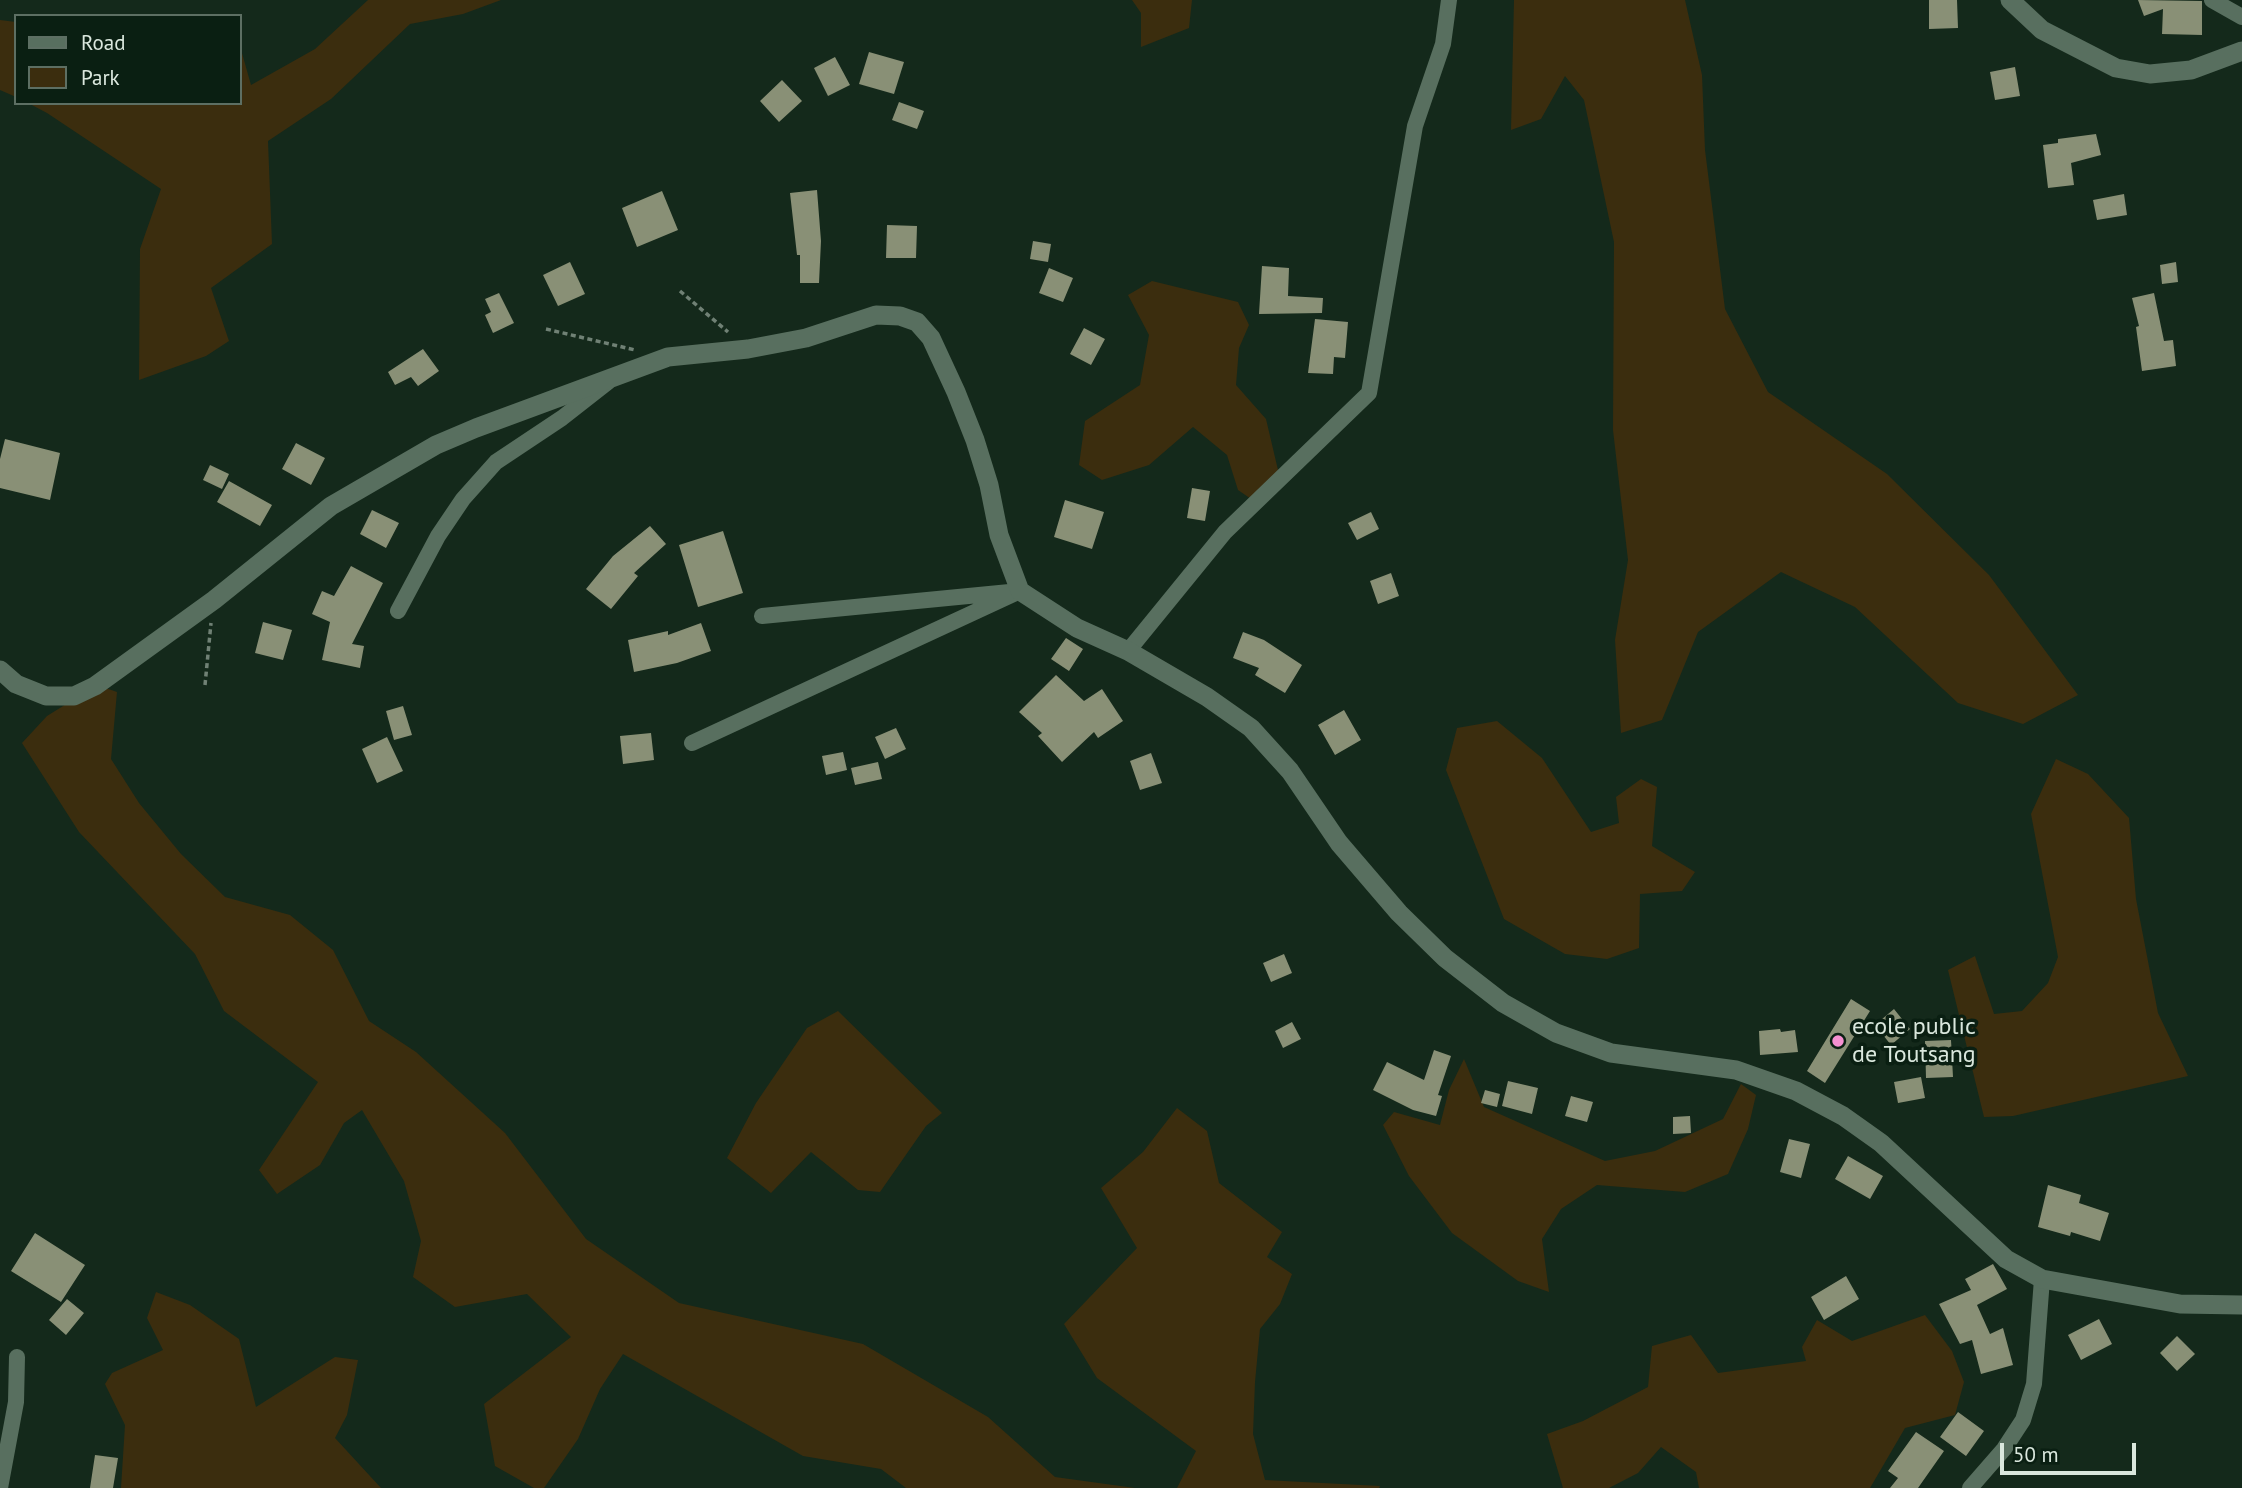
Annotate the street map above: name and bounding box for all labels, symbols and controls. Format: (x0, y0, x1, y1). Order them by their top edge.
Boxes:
legend (14, 14, 242, 105)
text: Road (81, 29, 125, 56)
text: Park (81, 64, 120, 91)
place label: ecole public de Toutsang (1852, 1013, 1976, 1069)
marker: ecole public de Toutsang (1830, 1033, 1846, 1049)
scale bar (2004, 1428, 2140, 1472)
text: 50 m (2013, 1441, 2059, 1468)

